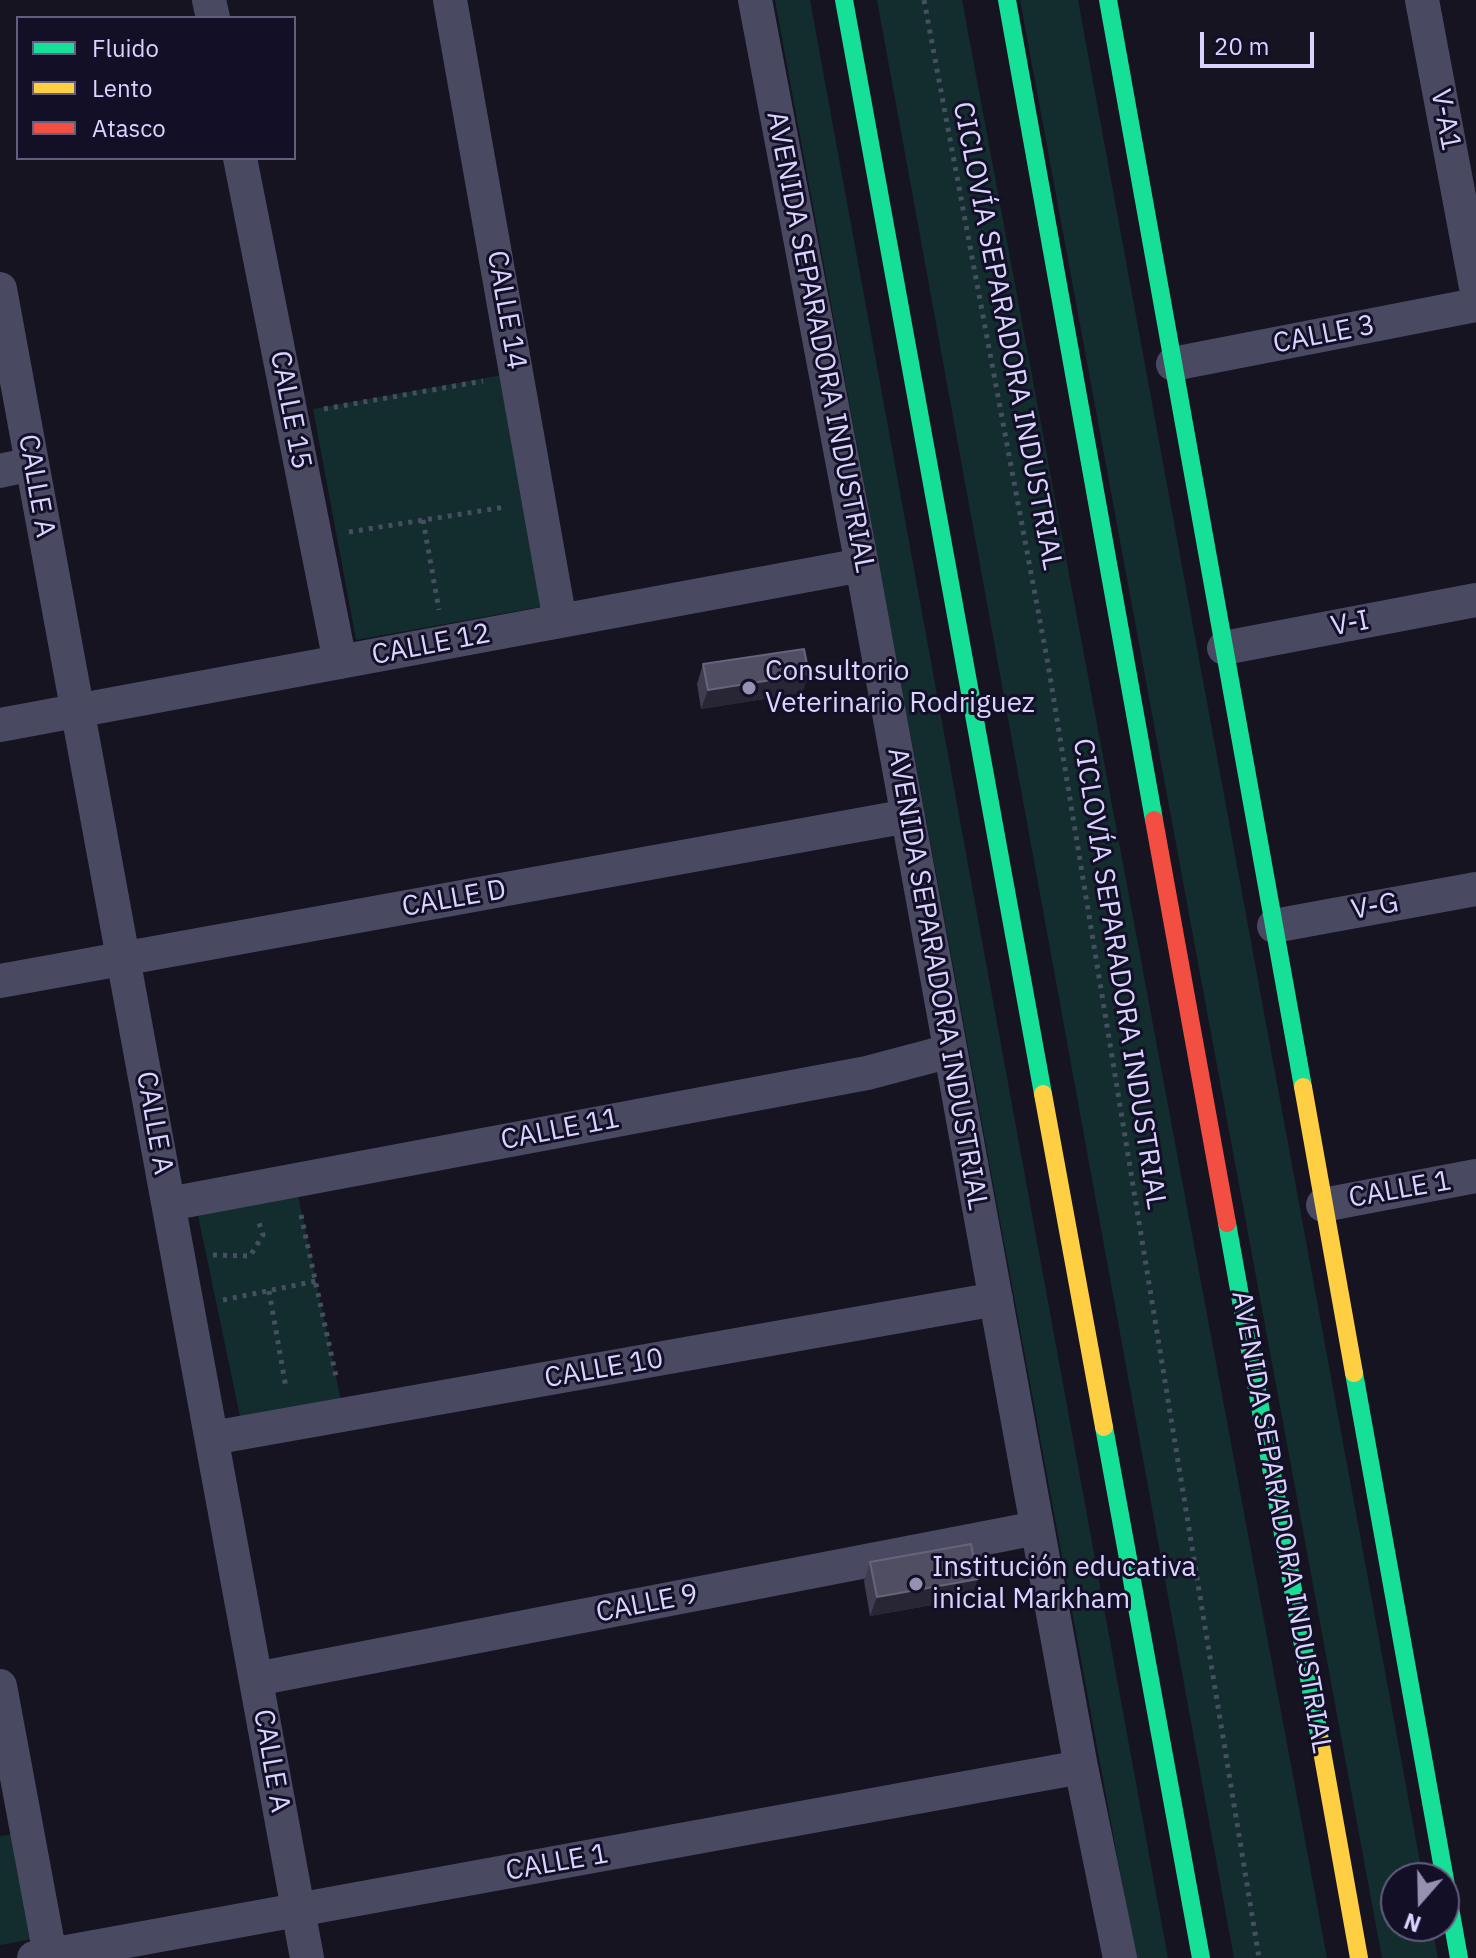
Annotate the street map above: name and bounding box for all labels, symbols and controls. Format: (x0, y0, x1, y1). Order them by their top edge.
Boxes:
legend (16, 16, 296, 160)
scale bar (1204, 16, 1318, 66)
text: 20 m (1214, 30, 1269, 62)
text: Fluido (92, 32, 159, 64)
text: Lento (92, 72, 152, 104)
street label: V-A1 (1423, 87, 1467, 153)
street label: CICLOVÍA SEPARADORA INDUSTRIAL (945, 99, 1069, 573)
street label: AVENIDA SEPARADORA INDUSTRIAL (759, 109, 881, 575)
text: Atasco (92, 112, 166, 144)
street label: CALLE 14 (479, 248, 533, 372)
street label: CALLE 3 (1270, 309, 1378, 361)
street label: CALLE 15 (262, 348, 318, 472)
street label: CALLE A (10, 432, 62, 540)
street label: V-I (1328, 604, 1372, 644)
street label: CALLE 12 (369, 617, 493, 673)
place label: Consultorio Veterinario Rodriguez (765, 655, 1035, 721)
marker: Consultorio Veterinario Rodriguez (740, 679, 758, 697)
street label: CICLOVÍA SEPARADORA INDUSTRIAL (1065, 736, 1173, 1212)
street label: AVENIDA SEPARADORA INDUSTRIAL (880, 745, 994, 1213)
street label: CALLE D (399, 873, 509, 925)
street label: V-G (1349, 886, 1401, 928)
street label: CALLE A (128, 1069, 180, 1177)
street label: CALLE 11 (498, 1102, 622, 1158)
street label: CALLE 1 (1346, 1165, 1454, 1215)
street label: AVENIDA SEPARADORA INDUSTRIAL (1224, 1288, 1338, 1756)
street label: CALLE 10 (542, 1342, 666, 1396)
place label: Institución educativa inicial Markham (932, 1551, 1196, 1617)
marker: Institución educativa inicial Markham (907, 1575, 925, 1593)
street label: CALLE 9 (593, 1578, 701, 1630)
street label: CALLE A (245, 1707, 297, 1815)
street label: CALLE 1 (503, 1838, 611, 1888)
north arrow (1380, 1862, 1460, 1942)
text: N (1400, 1907, 1425, 1939)

